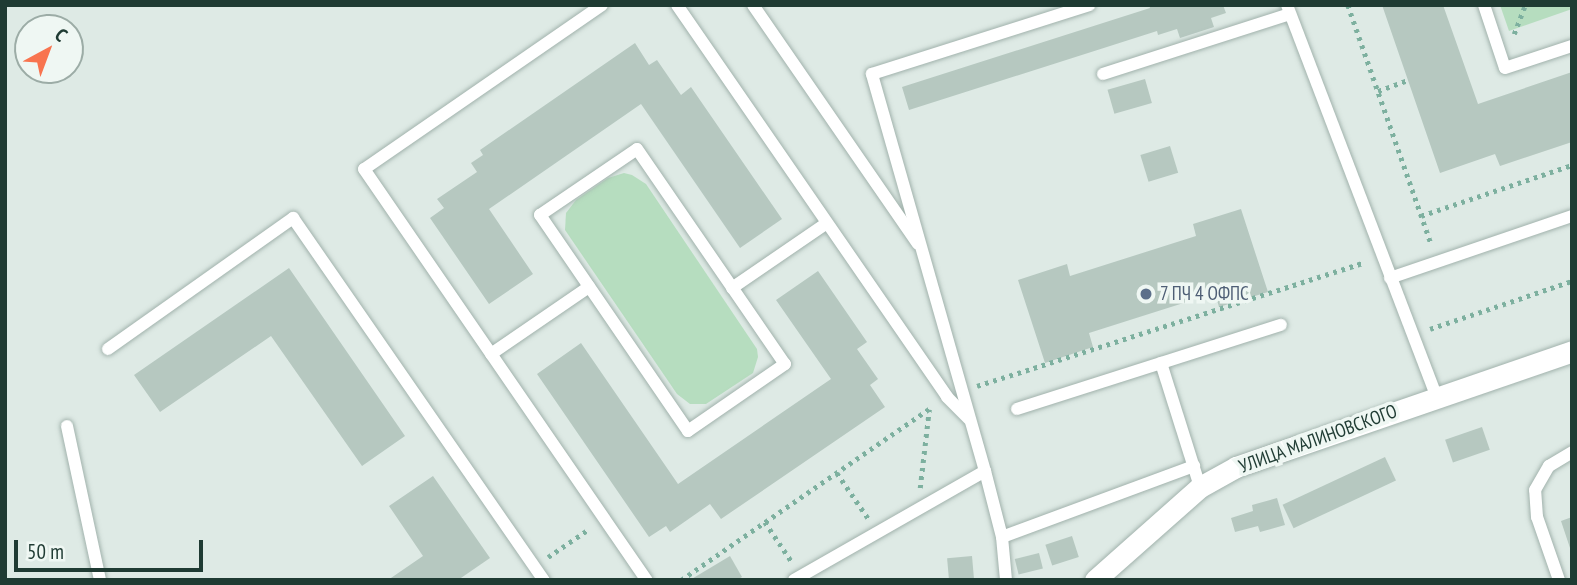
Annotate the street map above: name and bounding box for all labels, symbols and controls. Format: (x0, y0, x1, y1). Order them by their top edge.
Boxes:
north arrow (14, 14, 84, 84)
text: С (50, 23, 73, 47)
place label: 7 ПЧ 4 ОФПС (1160, 283, 1250, 305)
marker: 7 ПЧ 4 ОФПС (1138, 286, 1154, 302)
street label: УЛИЦА МАЛИНОВСКОГО (1236, 400, 1400, 478)
scale bar (18, 526, 206, 570)
text: 50 m (27, 538, 64, 565)

